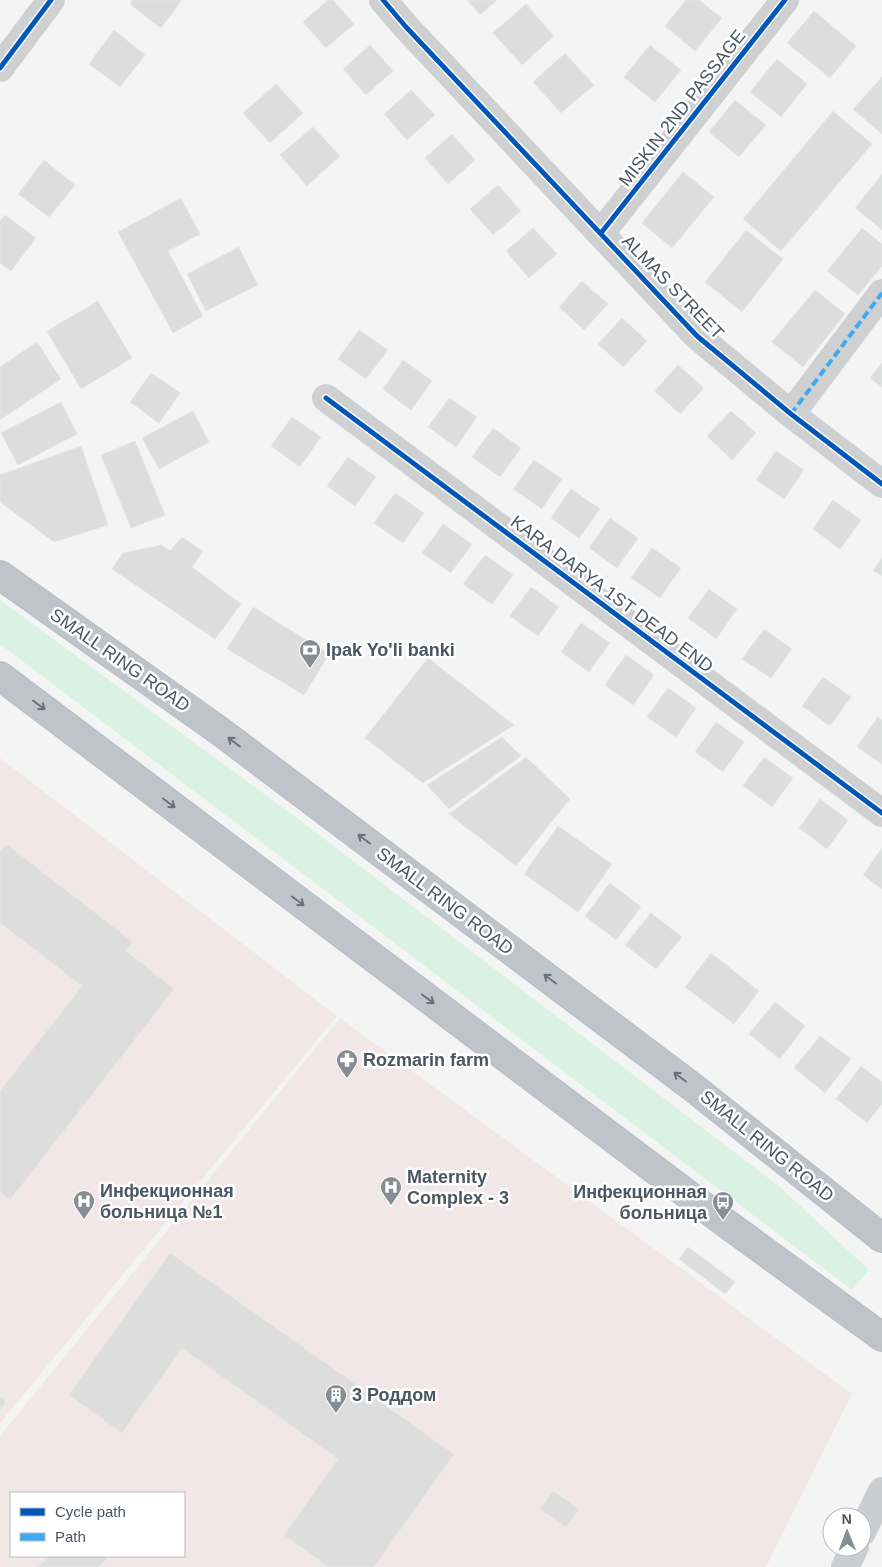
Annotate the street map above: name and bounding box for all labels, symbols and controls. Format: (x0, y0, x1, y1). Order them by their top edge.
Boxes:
street label: MISKIN 2ND PASSAGE (615, 26, 749, 190)
street label: ALMAS STREET (618, 231, 728, 343)
street label: KАRA DARYA 1ST DEAD END (507, 511, 717, 677)
street label: SMALL RING ROAD (47, 604, 193, 716)
bank icon: Ipak Yo'li banki (298, 638, 322, 669)
place label: Ipak Yo'li banki (326, 640, 455, 660)
one-way arrow (32, 700, 46, 710)
one-way arrow (228, 736, 241, 747)
one-way arrow (162, 798, 176, 808)
one-way arrow (358, 834, 371, 845)
street label: SMALL RING ROAD (373, 843, 517, 959)
one-way arrow (291, 895, 304, 906)
one-way arrow (543, 974, 557, 984)
one-way arrow (421, 993, 434, 1004)
pharmacy icon: Rozmarin farm (335, 1048, 359, 1079)
place label: Rozmarin farm (363, 1050, 489, 1070)
one-way arrow (673, 1072, 687, 1082)
street label: SMALL RING ROAD (696, 1086, 838, 1206)
place label: Maternity Complex - 3 (407, 1167, 509, 1208)
hospital icon: Maternity Complex - 3 (379, 1175, 403, 1206)
place label: Инфекционная больница №1 (100, 1181, 234, 1222)
place label: Инфекционная больница (573, 1182, 708, 1223)
hospital icon: Инфекционная больница №1 (72, 1189, 96, 1220)
bus stop icon: Инфекционная больница (711, 1190, 735, 1221)
building icon: 3 Роддом (324, 1383, 348, 1414)
place label: 3 Роддом (352, 1385, 436, 1405)
legend (10, 1492, 185, 1557)
text: Cycle path (55, 1503, 126, 1520)
north arrow (822, 1507, 872, 1557)
text: N (842, 1511, 852, 1527)
text: Path (55, 1528, 86, 1545)

